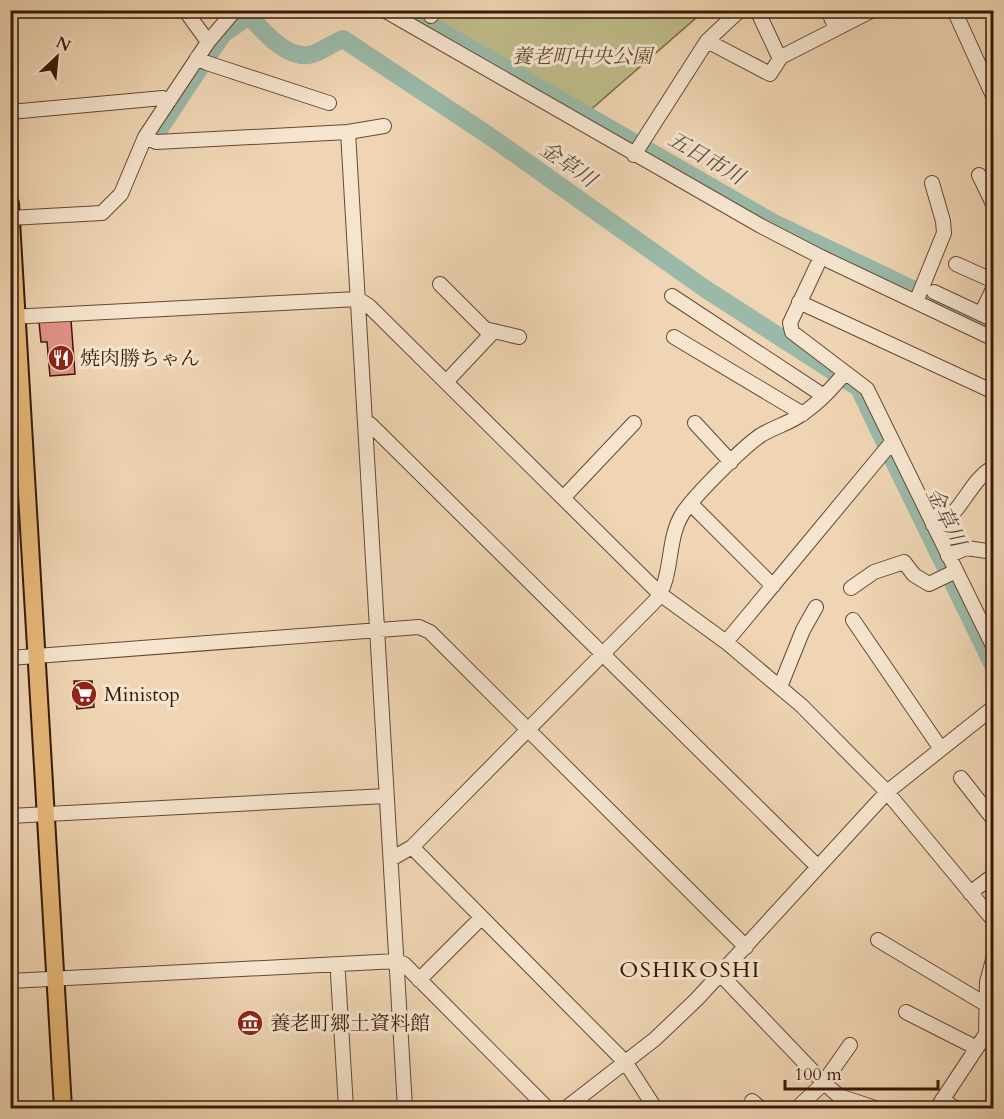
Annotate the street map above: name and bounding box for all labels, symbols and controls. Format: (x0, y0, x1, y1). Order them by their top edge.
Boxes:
north arrow (27, 27, 87, 87)
text: N (52, 31, 74, 57)
park label: 養老町中央公園 (512, 43, 655, 70)
water label: 五日市川 (662, 125, 751, 193)
water label: 金草川 (534, 134, 603, 196)
restaurant icon: 焼肉勝ちゃん (46, 343, 76, 373)
place label: 焼肉勝ちゃん (80, 345, 200, 372)
water label: 金草川 (919, 483, 973, 554)
supermarket icon: Ministop (69, 679, 99, 709)
place label: Ministop (104, 681, 180, 708)
district label: OSHIKOSHI (619, 955, 761, 985)
museum icon: 養老町郷土資料館 (235, 1008, 265, 1038)
place label: 養老町郷土資料館 (270, 1010, 430, 1037)
scale bar (785, 1053, 938, 1091)
text: 100 m (794, 1062, 842, 1087)

